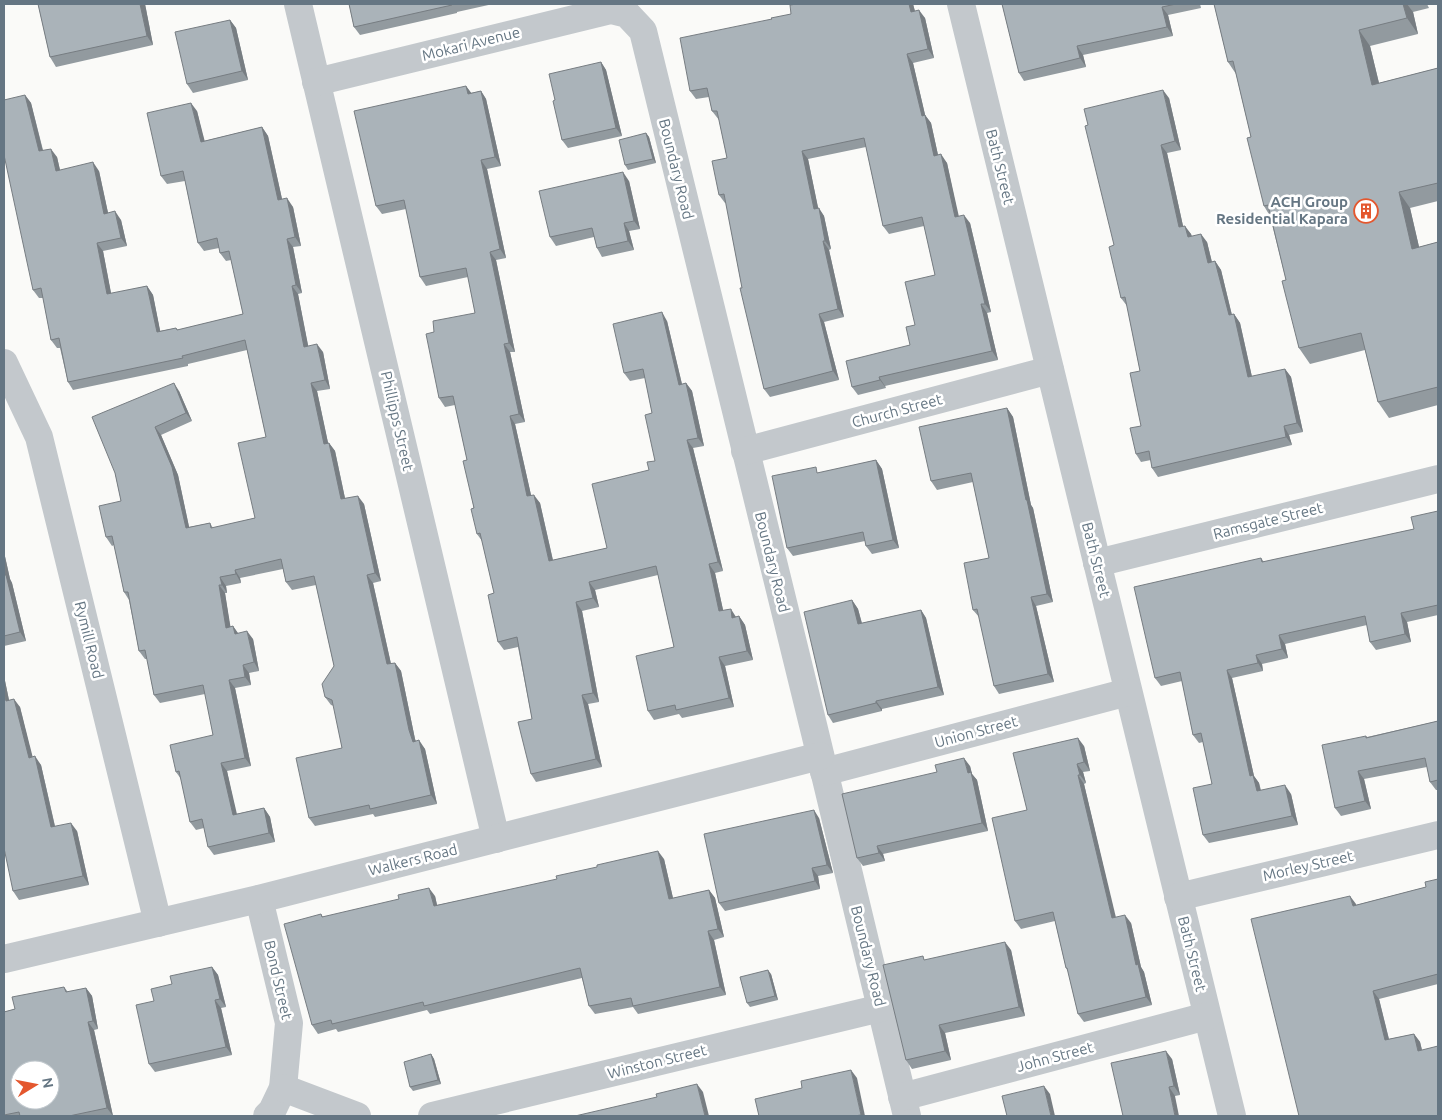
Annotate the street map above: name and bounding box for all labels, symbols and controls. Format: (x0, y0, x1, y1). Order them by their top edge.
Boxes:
street label: Mokari Avenue (420, 23, 522, 64)
street label: Boundary Road (656, 117, 697, 221)
street label: Bath Street (983, 127, 1018, 206)
place label: ACH Group Residential Kapara (1216, 193, 1348, 227)
building icon: ACH Group Residential Kapara (1353, 198, 1379, 224)
street label: Phillipps Street (378, 369, 417, 473)
street label: Church Street (850, 390, 944, 431)
street label: Ramsgate Street (1211, 499, 1325, 542)
street label: Boundary Road (752, 510, 793, 614)
street label: Bath Street (1079, 520, 1114, 599)
street label: Rymill Road (72, 599, 107, 680)
street label: Union Street (933, 712, 1019, 751)
street label: Walkers Road (367, 840, 459, 879)
street label: Morley Street (1261, 847, 1355, 884)
street label: Boundary Road (848, 904, 889, 1008)
street label: Bath Street (1175, 914, 1210, 993)
street label: Bond Street (261, 939, 296, 1021)
street label: John Street (1015, 1038, 1095, 1075)
street label: Winston Street (606, 1041, 708, 1082)
north arrow (10, 1060, 60, 1110)
text: N (39, 1076, 57, 1089)

